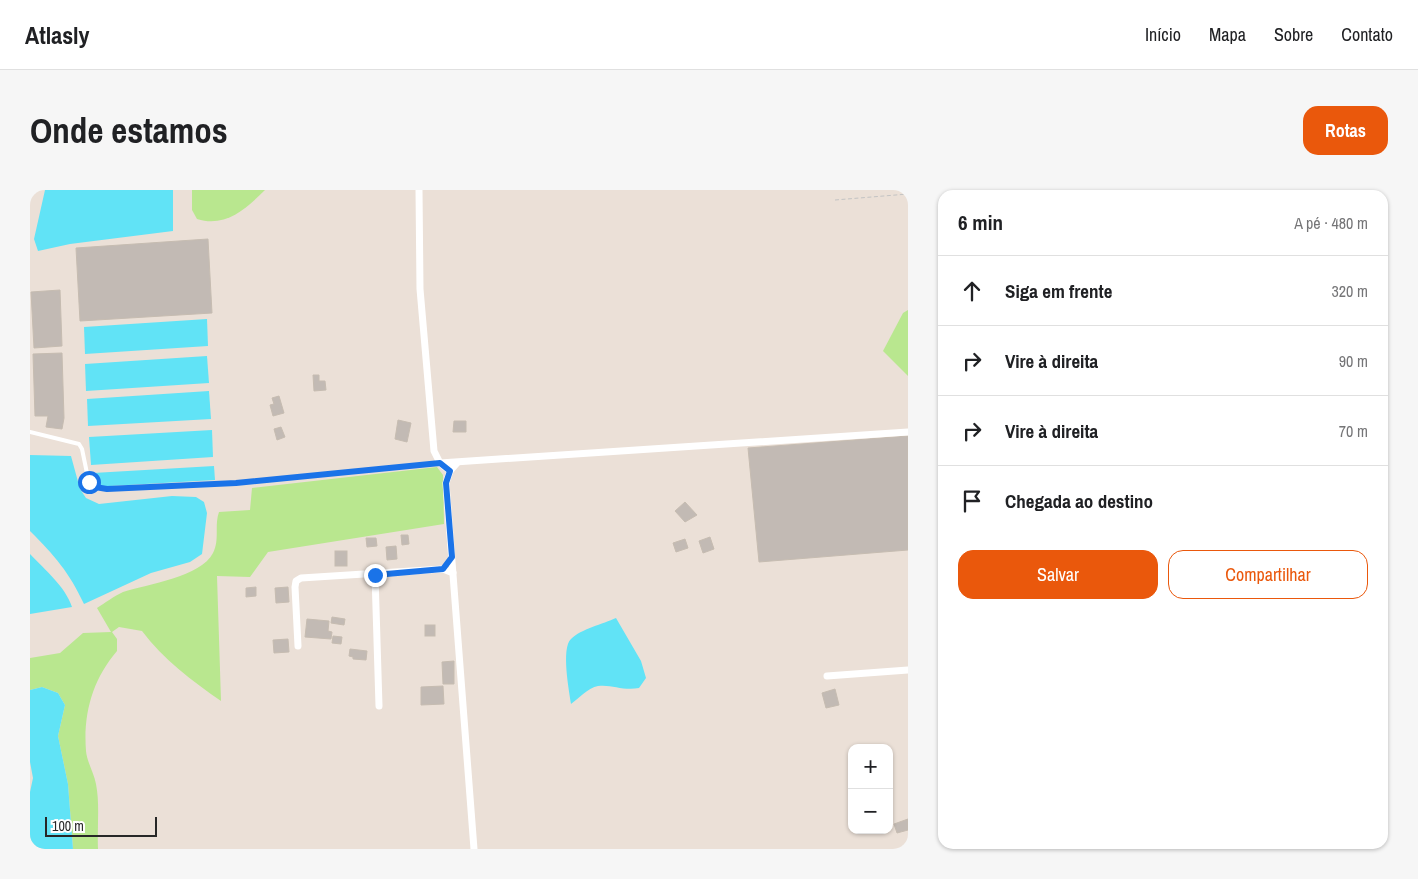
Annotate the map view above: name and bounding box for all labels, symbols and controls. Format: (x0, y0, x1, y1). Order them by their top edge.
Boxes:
text: Atlasly (25, 19, 90, 51)
text: Início (1145, 22, 1181, 47)
text: Mapa (1209, 22, 1246, 47)
text: Sobre (1274, 22, 1313, 47)
text: Contato (1341, 22, 1393, 47)
button: Rotas (1303, 106, 1388, 155)
text: Onde estamos (30, 107, 228, 154)
text: 6 min (958, 208, 1003, 237)
text: A pé · 480 m (1294, 212, 1368, 234)
icon: ahead (958, 277, 986, 305)
text: Siga em frente (1005, 278, 1112, 304)
text: 320 m (1332, 280, 1368, 302)
icon: right (958, 347, 986, 375)
text: Vire à direita (1005, 348, 1098, 374)
text: 90 m (1339, 350, 1368, 372)
icon: right (958, 417, 986, 445)
text: Vire à direita (1005, 418, 1098, 444)
text: 70 m (1339, 420, 1368, 442)
route start (78, 471, 101, 494)
icon: arrive (958, 487, 986, 515)
text: Chegada ao destino (1005, 488, 1153, 514)
button: Salvar (958, 550, 1158, 599)
button: Compartilhar (1168, 550, 1368, 599)
route end (364, 564, 387, 587)
map controls (848, 744, 893, 834)
button: + (848, 744, 893, 789)
button: − (848, 789, 893, 834)
scale bar (45, 814, 158, 837)
text: 100 m (52, 817, 84, 835)

